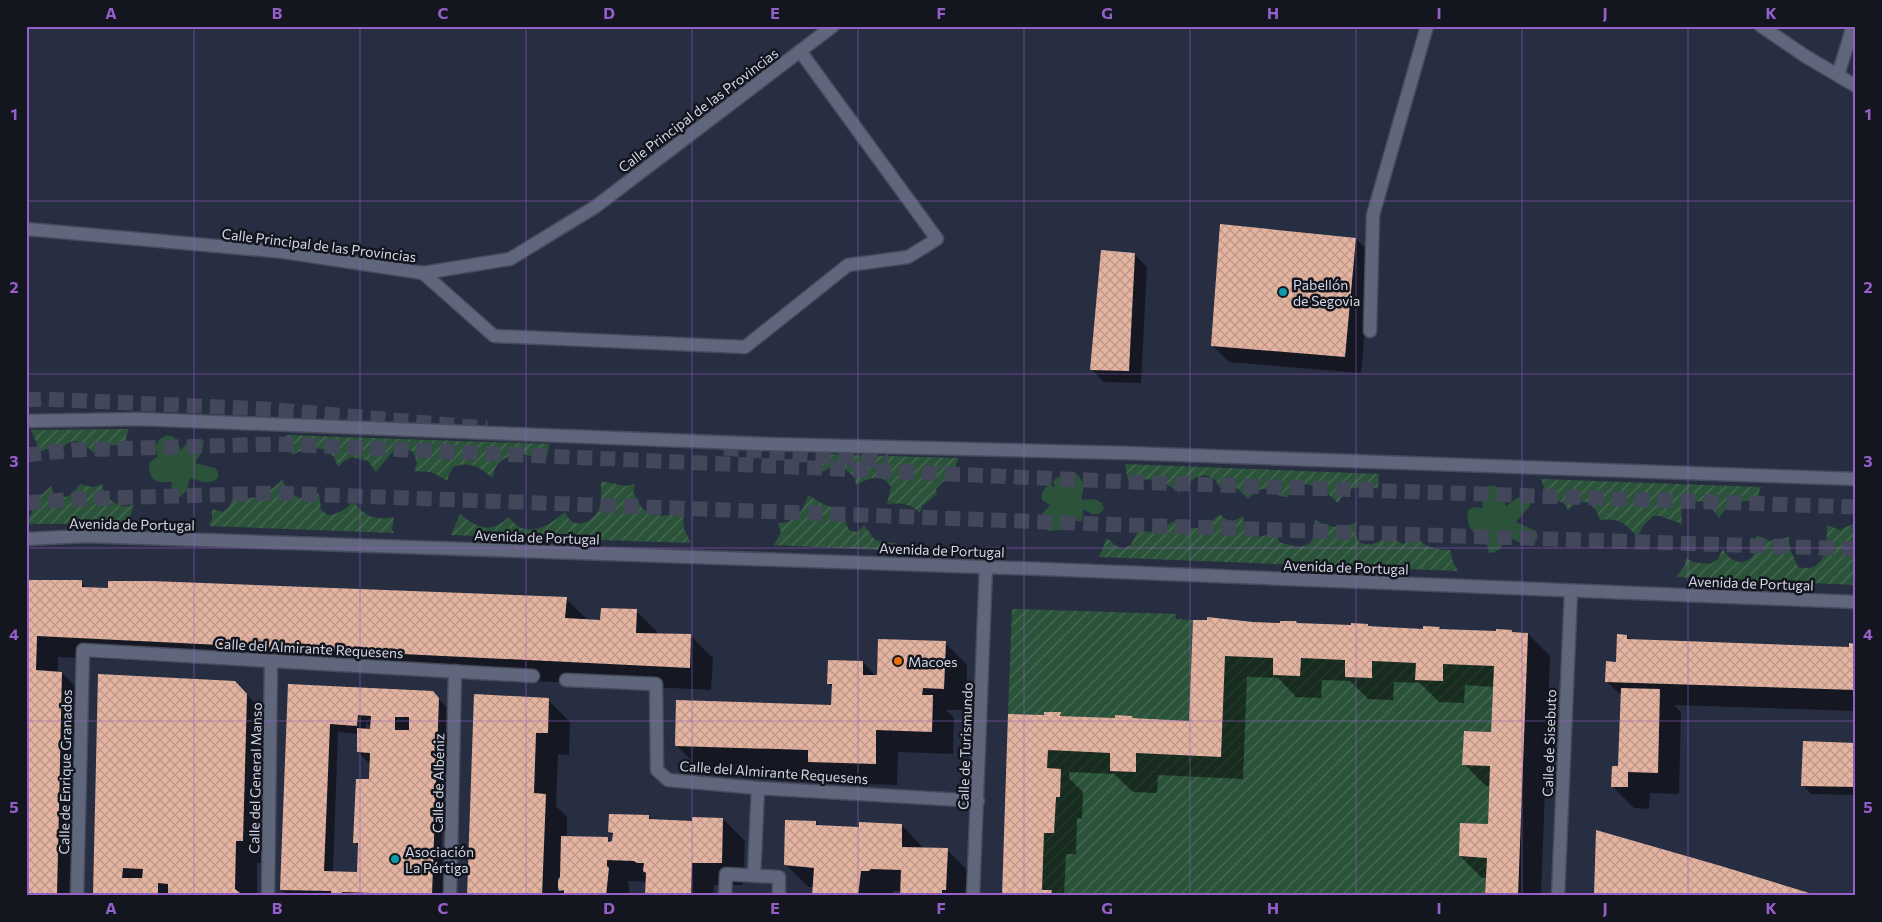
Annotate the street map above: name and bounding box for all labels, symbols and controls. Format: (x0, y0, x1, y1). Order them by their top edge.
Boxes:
text: A (105, 3, 117, 22)
text: B (272, 3, 283, 22)
text: C (438, 3, 449, 22)
text: D (603, 3, 615, 22)
text: E (770, 3, 780, 22)
text: F (936, 3, 946, 22)
text: G (1101, 3, 1113, 22)
text: H (1267, 3, 1279, 22)
text: I (1436, 3, 1442, 22)
text: J (1602, 3, 1608, 22)
text: K (1765, 3, 1777, 22)
street label: Calle Principal de las Provincias (615, 44, 781, 176)
text: 1 (10, 104, 18, 123)
text: 1 (1864, 104, 1872, 123)
street label: Calle Principal de las Provincias (221, 225, 417, 265)
place label: Pabellón de Segovia (1293, 276, 1360, 309)
text: 2 (9, 277, 19, 296)
text: 2 (1863, 277, 1873, 296)
marker: Pabellón de Segovia (1277, 286, 1289, 298)
text: 3 (9, 451, 19, 470)
text: 3 (1863, 451, 1873, 470)
street label: Avenida de Portugal (69, 514, 195, 534)
street label: Avenida de Portugal (474, 526, 600, 548)
street label: Avenida de Portugal (879, 539, 1005, 561)
street label: Avenida de Portugal (1283, 556, 1409, 578)
street label: Avenida de Portugal (1688, 572, 1814, 594)
text: 4 (9, 624, 19, 643)
text: 4 (1863, 624, 1873, 643)
street label: Calle del Almirante Requesens (214, 635, 404, 661)
place label: Macoes (908, 653, 958, 670)
marker: Macoes (892, 655, 904, 667)
street label: Calle de Turismundo (954, 682, 976, 810)
street label: Calle de Enrique Granados (55, 689, 75, 855)
street label: Calle de Sisebuto (1539, 689, 1559, 797)
street label: Calle del General Manso (245, 702, 265, 854)
street label: Calle de Albéniz (429, 733, 447, 833)
street label: Calle del Almirante Requesens (679, 757, 869, 787)
text: 5 (9, 797, 19, 816)
text: 5 (1863, 797, 1873, 816)
place label: Asociación La Pértiga (405, 843, 474, 876)
marker: Asociación La Pértiga (389, 853, 401, 865)
text: A (105, 898, 117, 917)
text: B (272, 898, 283, 917)
text: C (438, 898, 449, 917)
text: D (603, 898, 615, 917)
text: E (770, 898, 780, 917)
text: F (936, 898, 946, 917)
text: G (1101, 898, 1113, 917)
text: H (1267, 898, 1279, 917)
text: I (1436, 898, 1442, 917)
text: J (1602, 898, 1608, 917)
text: K (1765, 898, 1777, 917)

